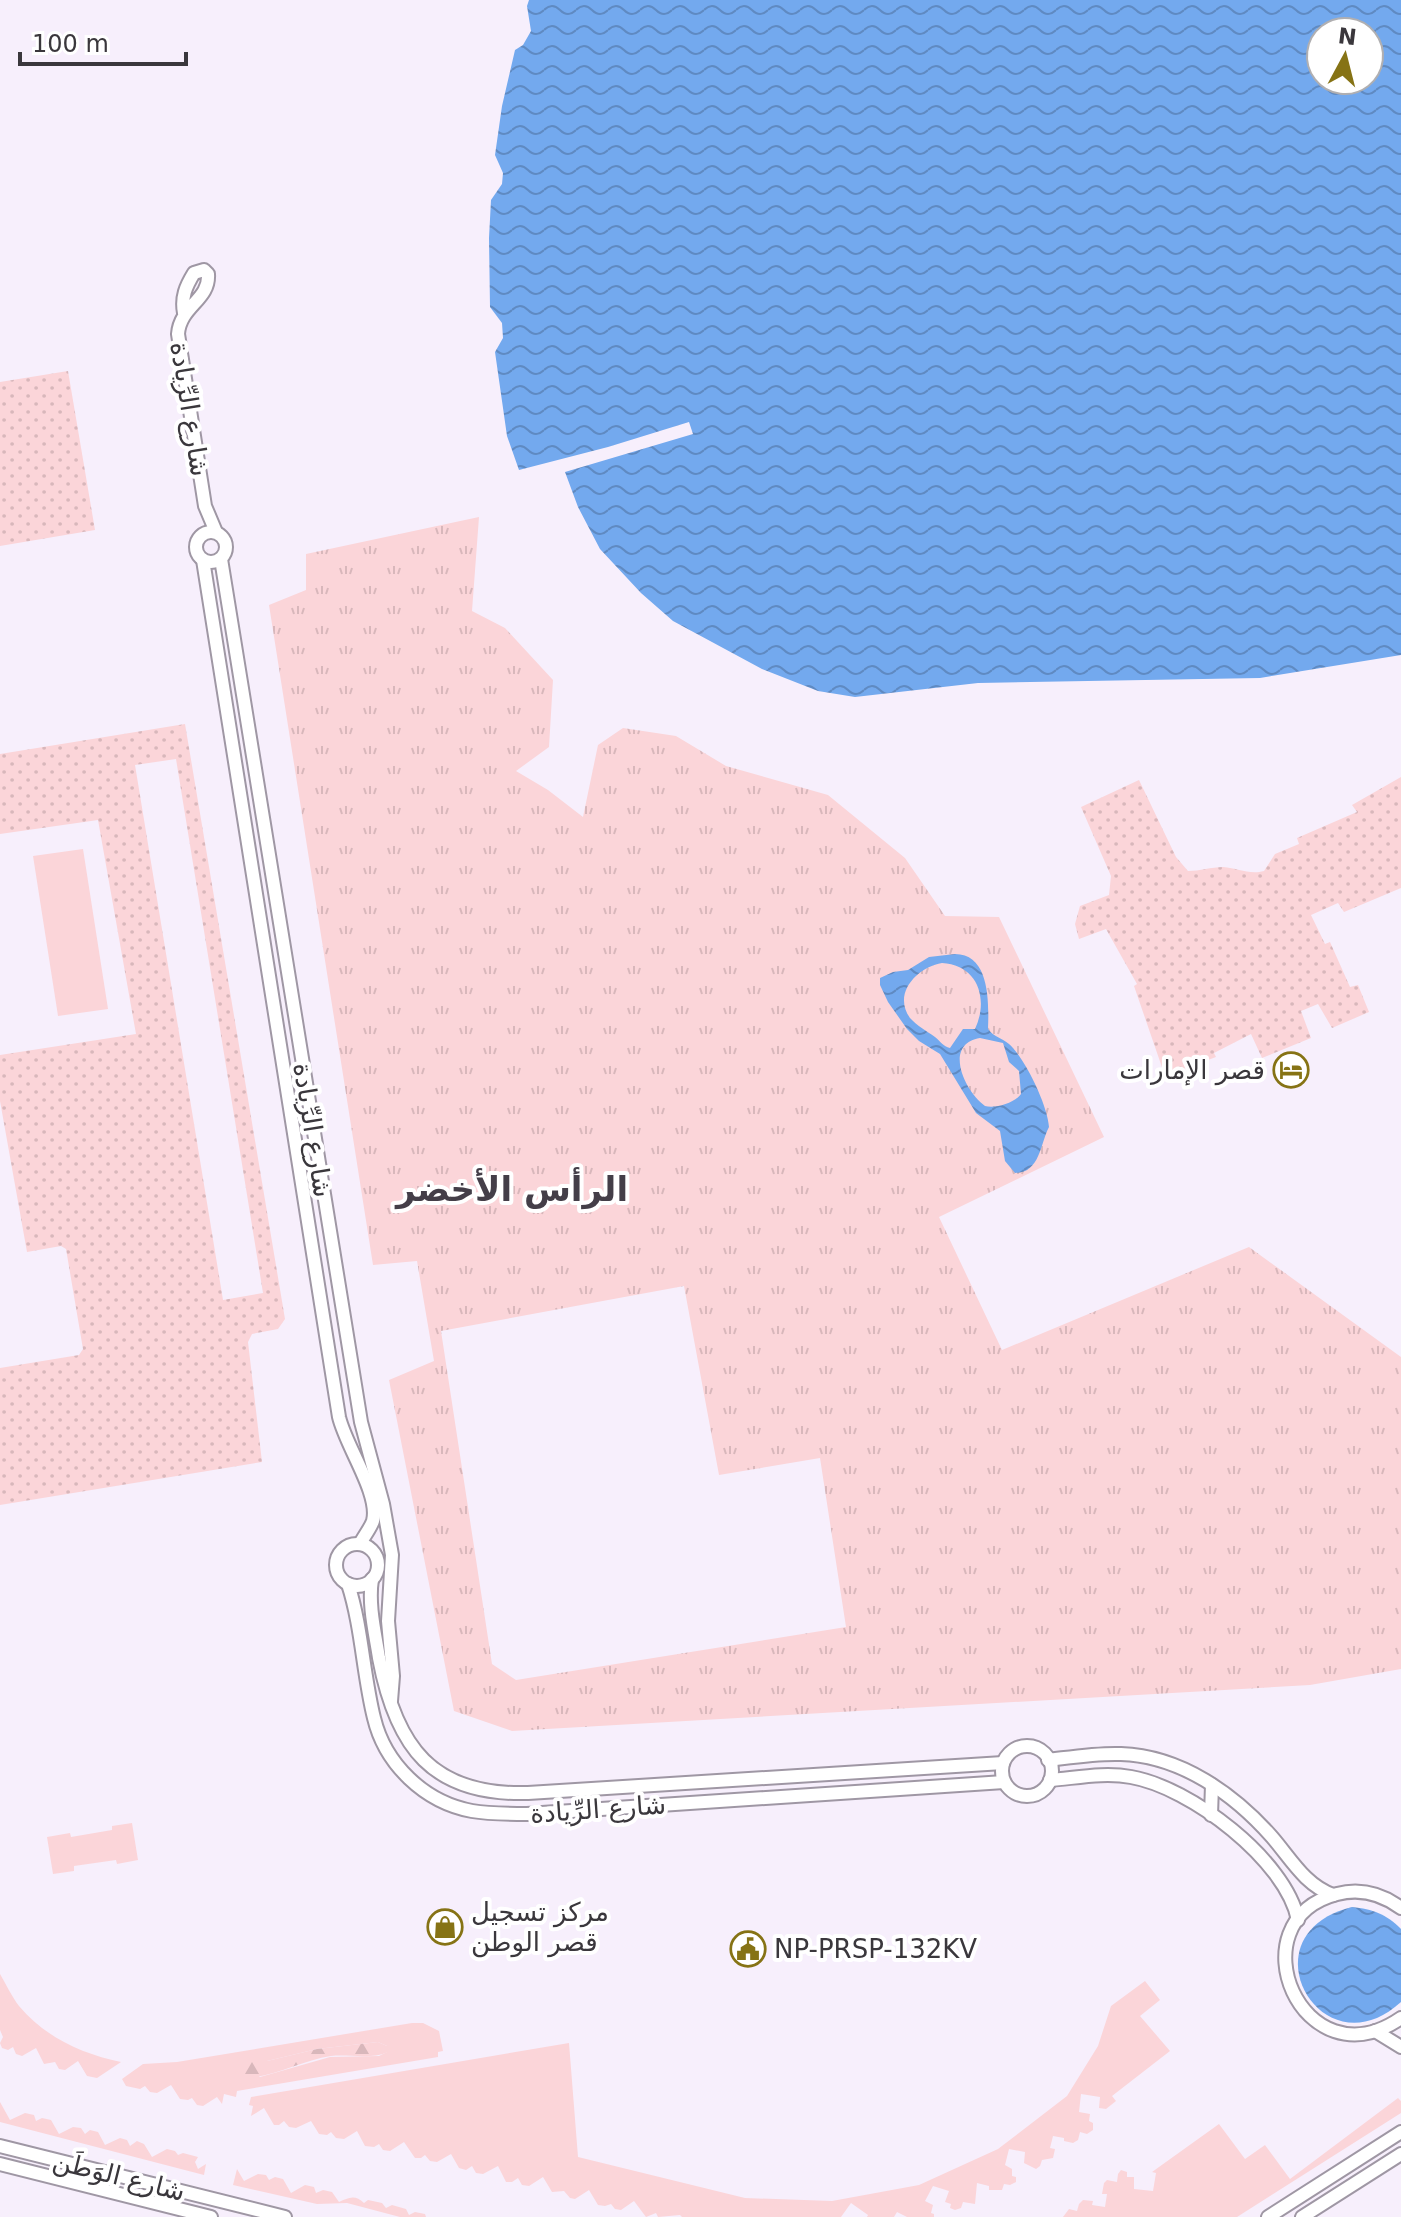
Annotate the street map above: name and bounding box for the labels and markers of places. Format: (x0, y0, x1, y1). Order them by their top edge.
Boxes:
hotel icon: قصر الإمارات (1272, 1051, 1310, 1089)
place label: قصر الإمارات (1119, 1055, 1265, 1086)
place label: مركز تسجيل قصر الوطن (471, 1897, 609, 1958)
shop icon: مركز تسجيل قصر الوطن (426, 1908, 464, 1946)
public building icon: NP-PRSP-132KV (729, 1930, 767, 1968)
place label: NP-PRSP-132KV (774, 1934, 977, 1964)

